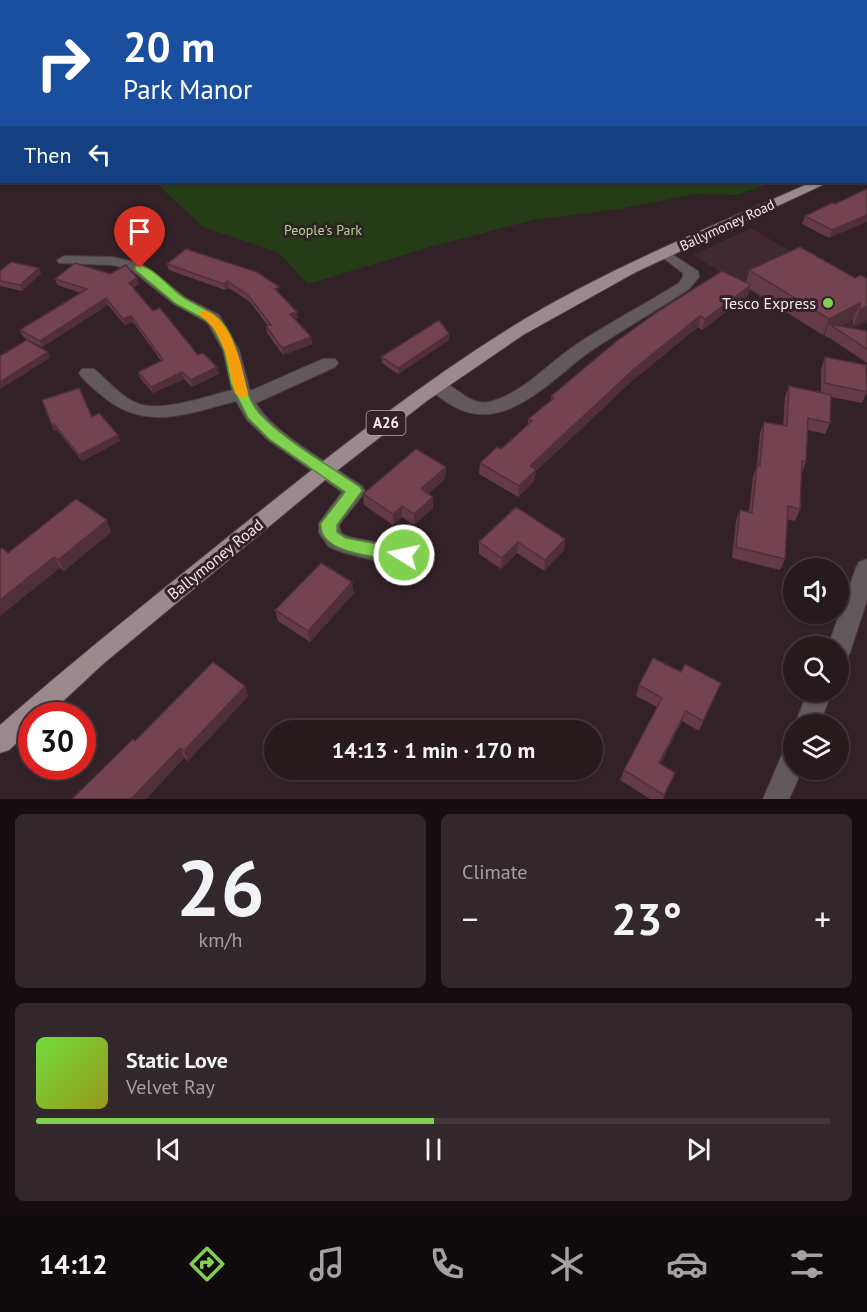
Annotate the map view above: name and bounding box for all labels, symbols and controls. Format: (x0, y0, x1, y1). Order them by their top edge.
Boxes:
text: 20 m (123, 19, 215, 74)
icon: right (24, 24, 102, 102)
text: Park Manor (123, 72, 252, 106)
icon: left (83, 138, 116, 171)
text: Then (24, 141, 71, 169)
street label: Ballymoney Road (677, 195, 777, 255)
pin (114, 206, 165, 268)
icon: arrive (123, 215, 156, 248)
park label: People's Park (284, 221, 362, 239)
place label: Tesco Express (722, 293, 816, 313)
marker: Tesco Express (821, 296, 835, 310)
road number: A26 (366, 411, 406, 435)
street label: Ballymoney Road (163, 514, 267, 604)
position arrow (372, 523, 436, 587)
map controls (783, 558, 849, 780)
button: sound (783, 558, 849, 624)
button: search (783, 636, 849, 702)
speed limit sign: 30 (18, 702, 96, 780)
button: layers (783, 714, 849, 780)
text: 14:13 · 1 min · 170 m (332, 736, 535, 764)
text: 26 (176, 837, 265, 938)
text: Climate (462, 859, 528, 885)
text: 23° (611, 889, 682, 947)
text: − (462, 897, 479, 940)
text: + (814, 897, 831, 940)
text: km/h (199, 927, 242, 953)
text: Static Love (126, 1046, 228, 1074)
text: Velvet Ray (126, 1074, 215, 1100)
icon: previous (152, 1133, 185, 1166)
icon: pause (417, 1133, 450, 1166)
icon: next (682, 1133, 715, 1166)
icon: directions (186, 1243, 228, 1285)
icon: music (306, 1243, 348, 1285)
icon: phone (426, 1243, 468, 1285)
icon: climate (546, 1243, 588, 1285)
icon: car (666, 1243, 708, 1285)
icon: filters (786, 1243, 828, 1285)
text: 14:12 (39, 1247, 108, 1281)

